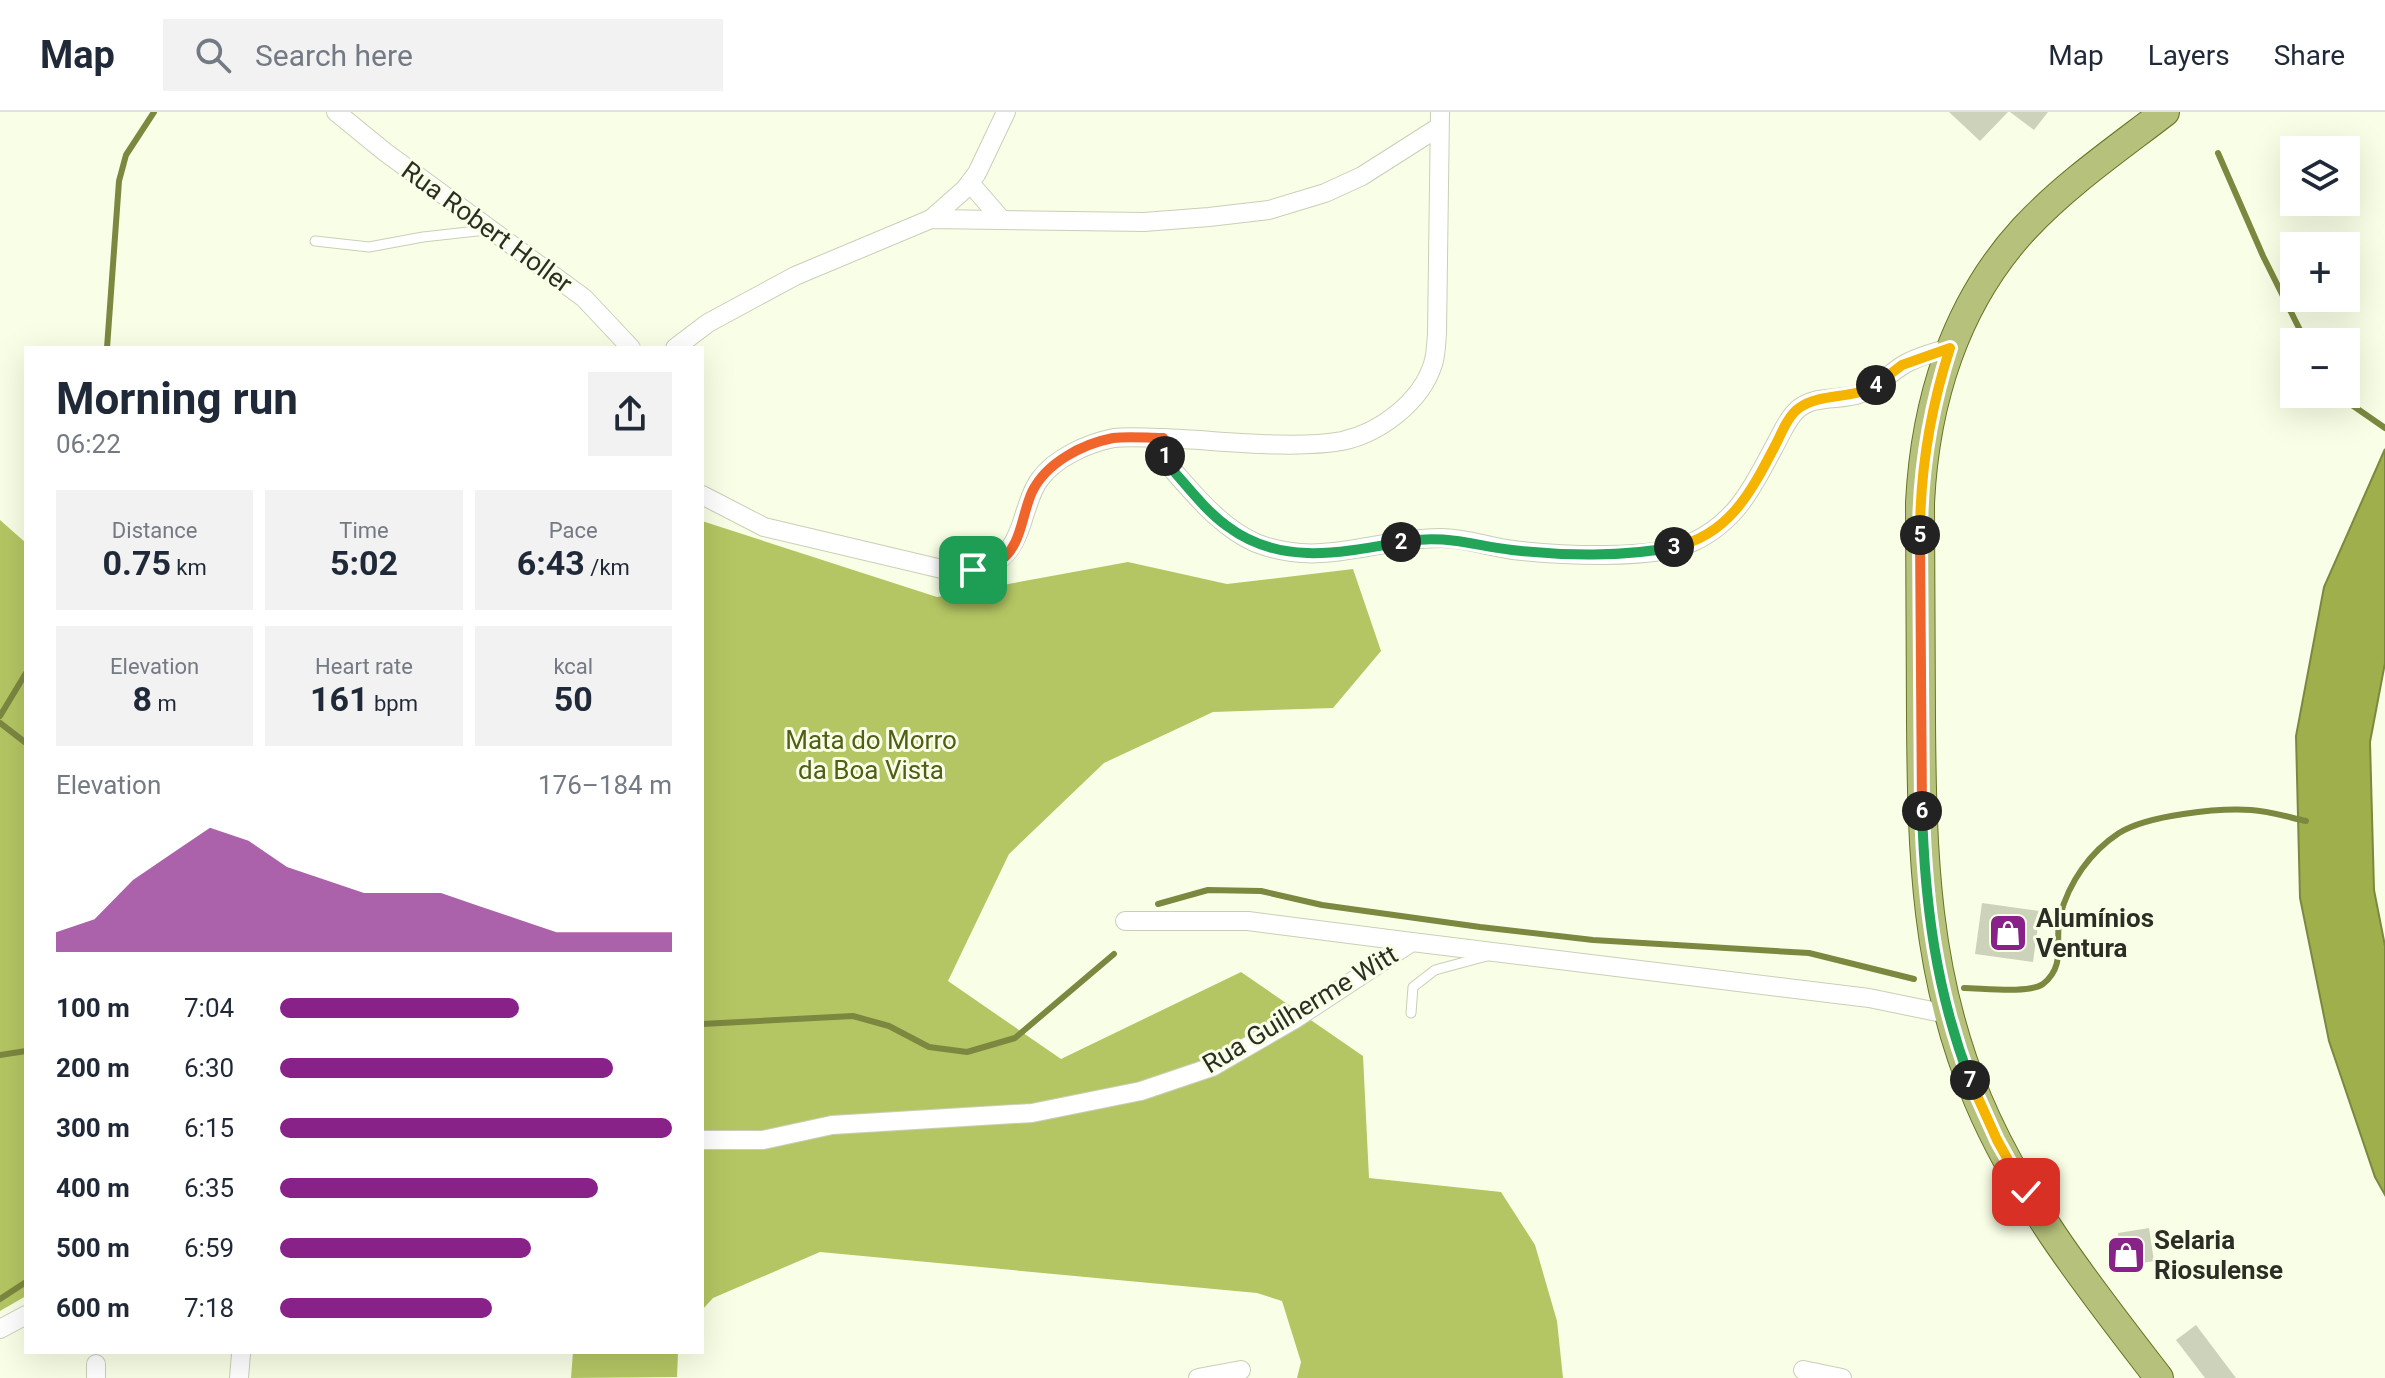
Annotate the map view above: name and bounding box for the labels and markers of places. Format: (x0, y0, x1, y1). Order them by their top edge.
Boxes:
pin: 4 (1856, 365, 1896, 405)
pin: 1 (1145, 436, 1185, 476)
pin: 5 (1900, 515, 1940, 555)
pin: 2 (1381, 522, 1421, 562)
pin: 3 (1654, 527, 1694, 567)
pin (939, 536, 1007, 604)
pin: 6 (1902, 791, 1942, 831)
place label: Alumínios Ventura (2036, 903, 2154, 963)
shop icon: Alumínios Ventura (1987, 912, 2029, 954)
pin: 7 (1950, 1060, 1990, 1100)
pin (1992, 1158, 2060, 1226)
place label: Selaria Riosulense (2154, 1225, 2283, 1285)
shop icon: Selaria Riosulense (2105, 1234, 2147, 1276)

